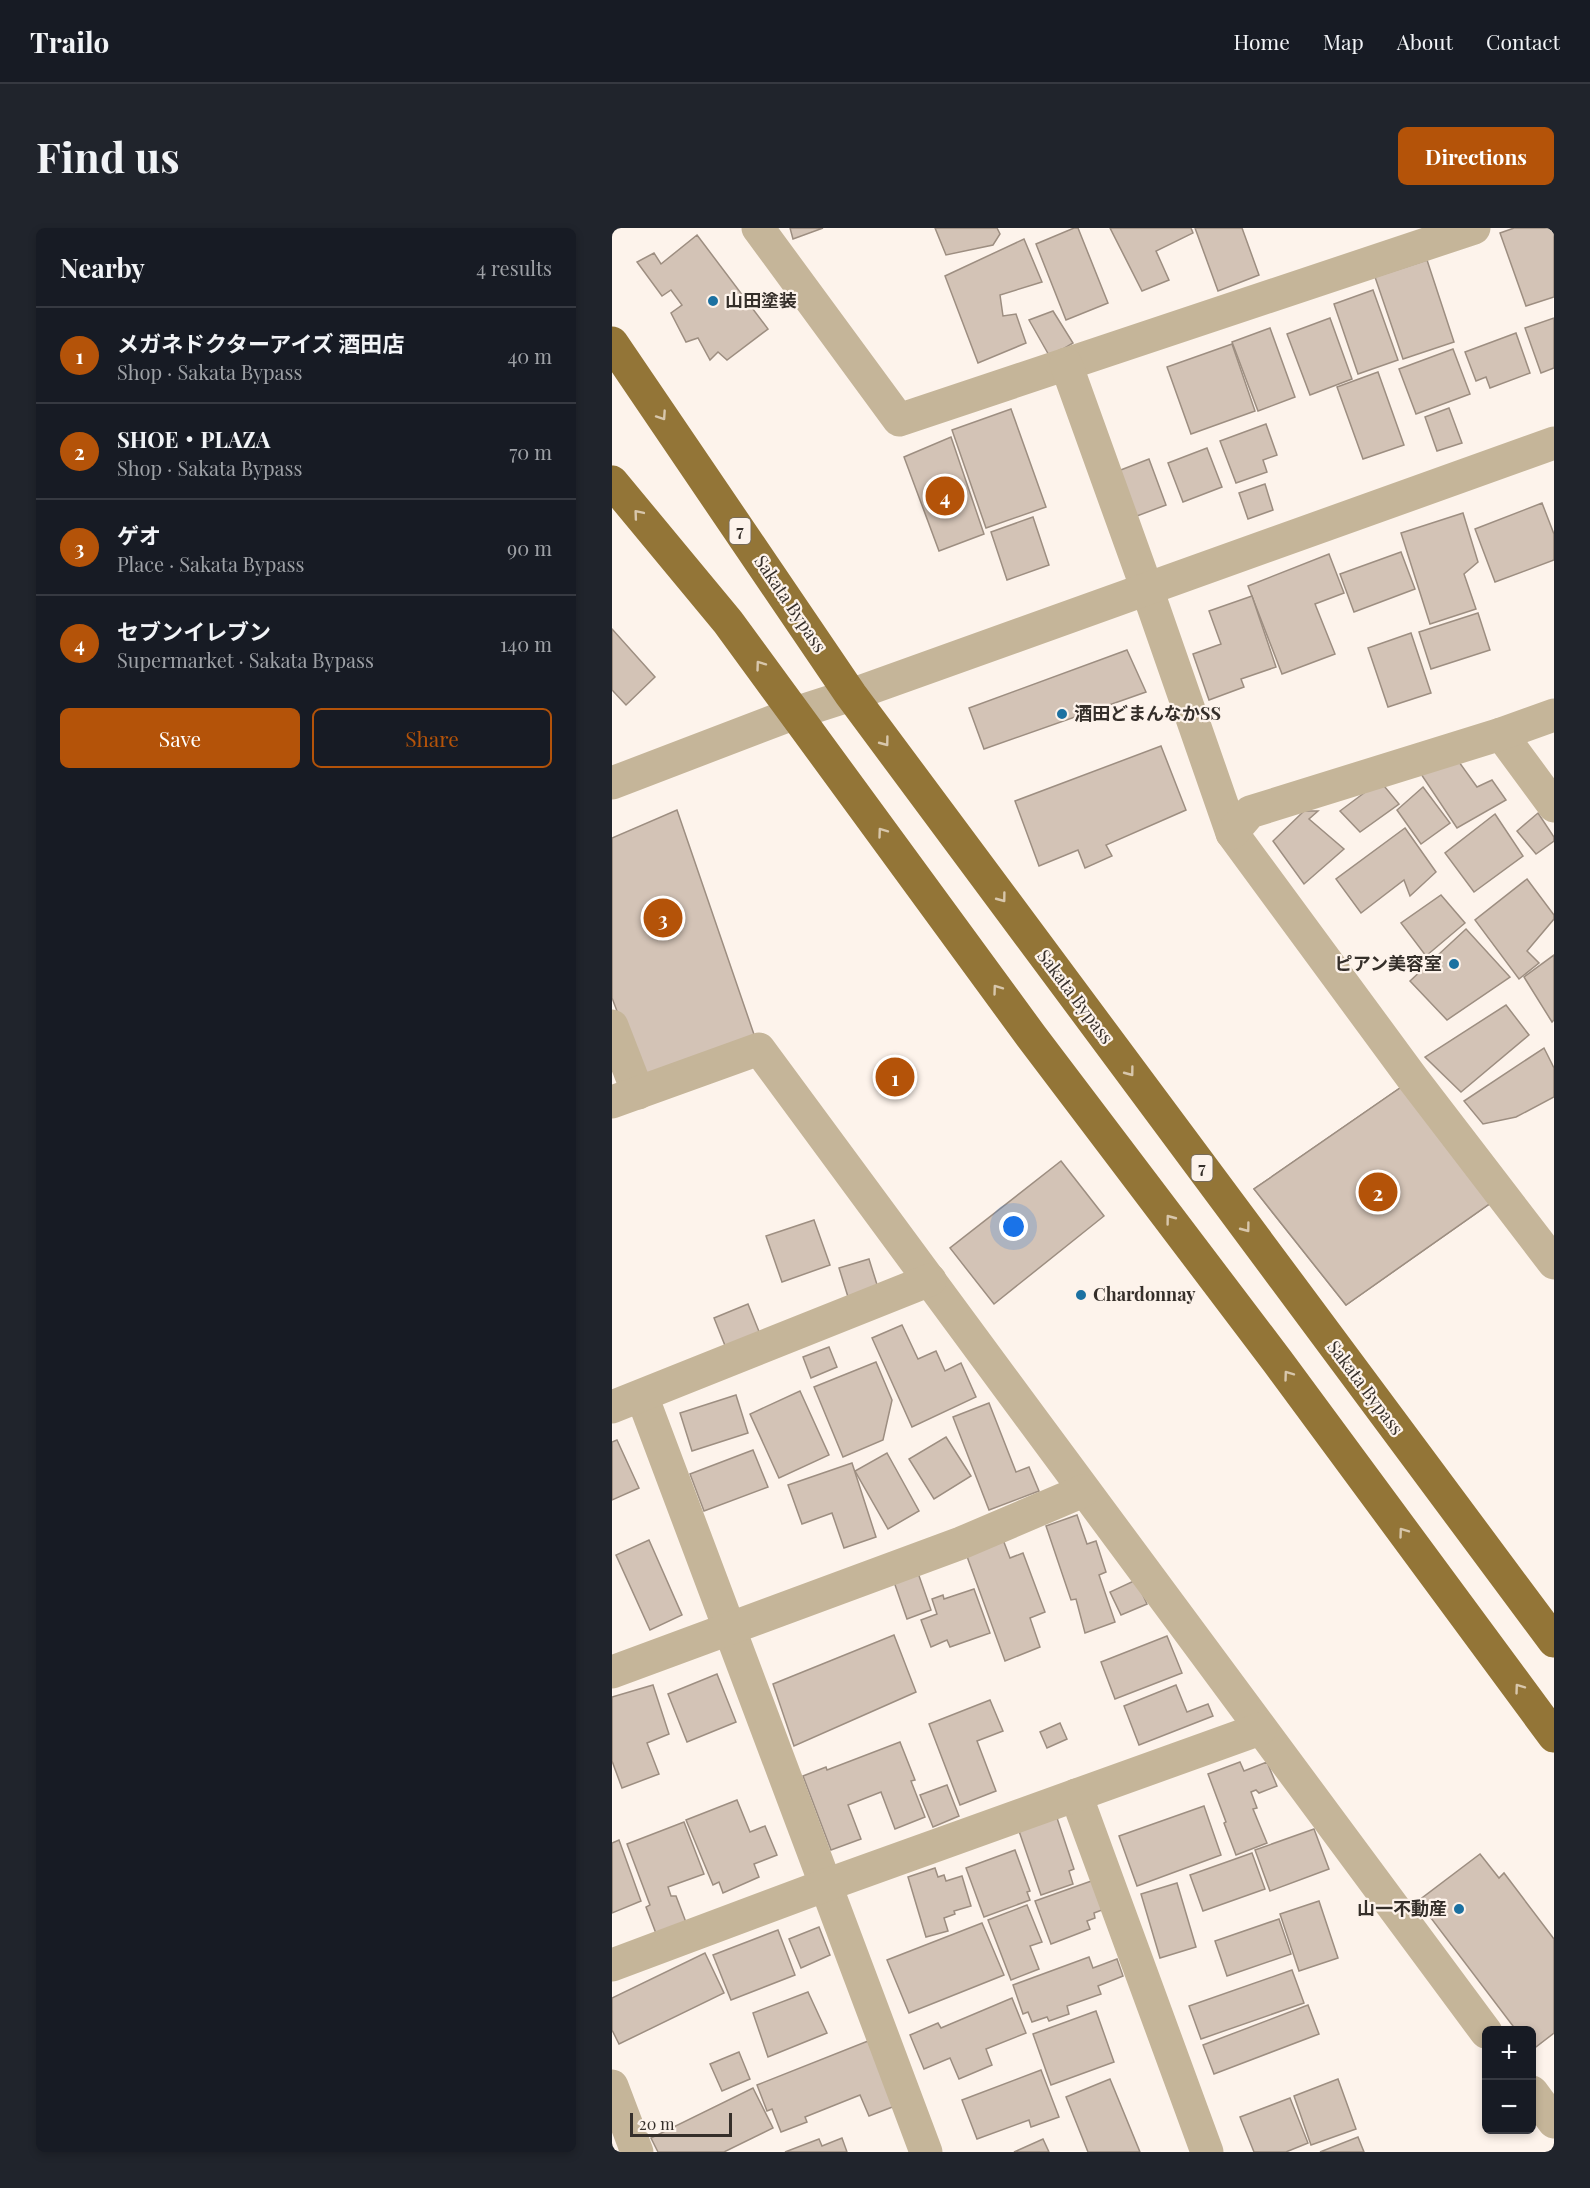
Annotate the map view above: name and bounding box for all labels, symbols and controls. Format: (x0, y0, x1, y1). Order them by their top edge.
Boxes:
text: Trailo (30, 23, 109, 60)
text: Home (1234, 27, 1290, 55)
text: Map (1323, 27, 1364, 55)
text: About (1397, 27, 1453, 55)
text: Contact (1486, 27, 1560, 55)
button: Directions (1398, 127, 1554, 185)
text: Find us (36, 128, 180, 184)
text: Nearby (60, 250, 145, 285)
text: 4 results (476, 254, 552, 281)
place label: 山田塗装 (725, 288, 797, 312)
marker: 山田塗装 (706, 294, 720, 308)
text: メガネドクターアイズ 酒田店 (117, 328, 405, 358)
text: 1 (76, 342, 83, 369)
text: 40 m (507, 342, 552, 369)
text: Shop · Sakata Bypass (117, 358, 302, 385)
one-way arrow (655, 409, 666, 420)
text: SHOE・PLAZA (117, 424, 271, 454)
text: 2 (74, 438, 85, 465)
text: 70 m (509, 438, 552, 465)
text: Shop · Sakata Bypass (117, 454, 302, 481)
pin: 4 (926, 474, 964, 518)
one-way arrow (634, 510, 645, 521)
road number: 7 (730, 518, 750, 544)
text: ゲオ (117, 520, 161, 550)
text: 3 (75, 534, 84, 561)
text: 90 m (507, 534, 552, 561)
text: Place · Sakata Bypass (117, 550, 304, 577)
street label: Sakata Bypass (749, 550, 832, 657)
text: セブンイレブン (117, 616, 271, 646)
text: 4 (74, 630, 85, 657)
text: 140 m (500, 630, 552, 657)
text: Supermarket · Sakata Bypass (117, 646, 374, 673)
one-way arrow (757, 661, 768, 672)
place label: 酒田どまんなかSS (1074, 701, 1221, 725)
marker: 酒田どまんなかSS (1055, 707, 1069, 721)
button: Save (60, 708, 300, 768)
button: Share (312, 708, 552, 768)
one-way arrow (878, 735, 889, 746)
one-way arrow (878, 827, 889, 838)
one-way arrow (994, 892, 1005, 903)
pin: 3 (644, 896, 682, 940)
street label: Sakata Bypass (1032, 944, 1119, 1049)
place label: ピアン美容室 (1335, 951, 1442, 975)
marker: ピアン美容室 (1447, 957, 1461, 971)
one-way arrow (993, 985, 1004, 996)
pin: 1 (876, 1054, 914, 1100)
one-way arrow (1123, 1065, 1134, 1076)
road number: 7 (1192, 1155, 1212, 1181)
pin: 2 (1358, 1170, 1398, 1214)
your location (999, 1212, 1028, 1241)
one-way arrow (1166, 1215, 1177, 1226)
one-way arrow (1239, 1222, 1250, 1233)
place label: Chardonnay (1093, 1282, 1196, 1306)
marker: Chardonnay (1074, 1288, 1088, 1302)
street label: Sakata Bypass (1322, 1335, 1409, 1440)
one-way arrow (1284, 1370, 1295, 1381)
one-way arrow (1400, 1527, 1411, 1538)
one-way arrow (1515, 1684, 1526, 1695)
place label: 山一不動産 (1357, 1896, 1447, 1920)
marker: 山一不動産 (1452, 1902, 1466, 1916)
map controls (1482, 2026, 1536, 2134)
button: + (1482, 2026, 1536, 2080)
button: − (1482, 2080, 1536, 2134)
scale bar (630, 2110, 732, 2138)
text: 20 m (639, 2113, 674, 2134)

